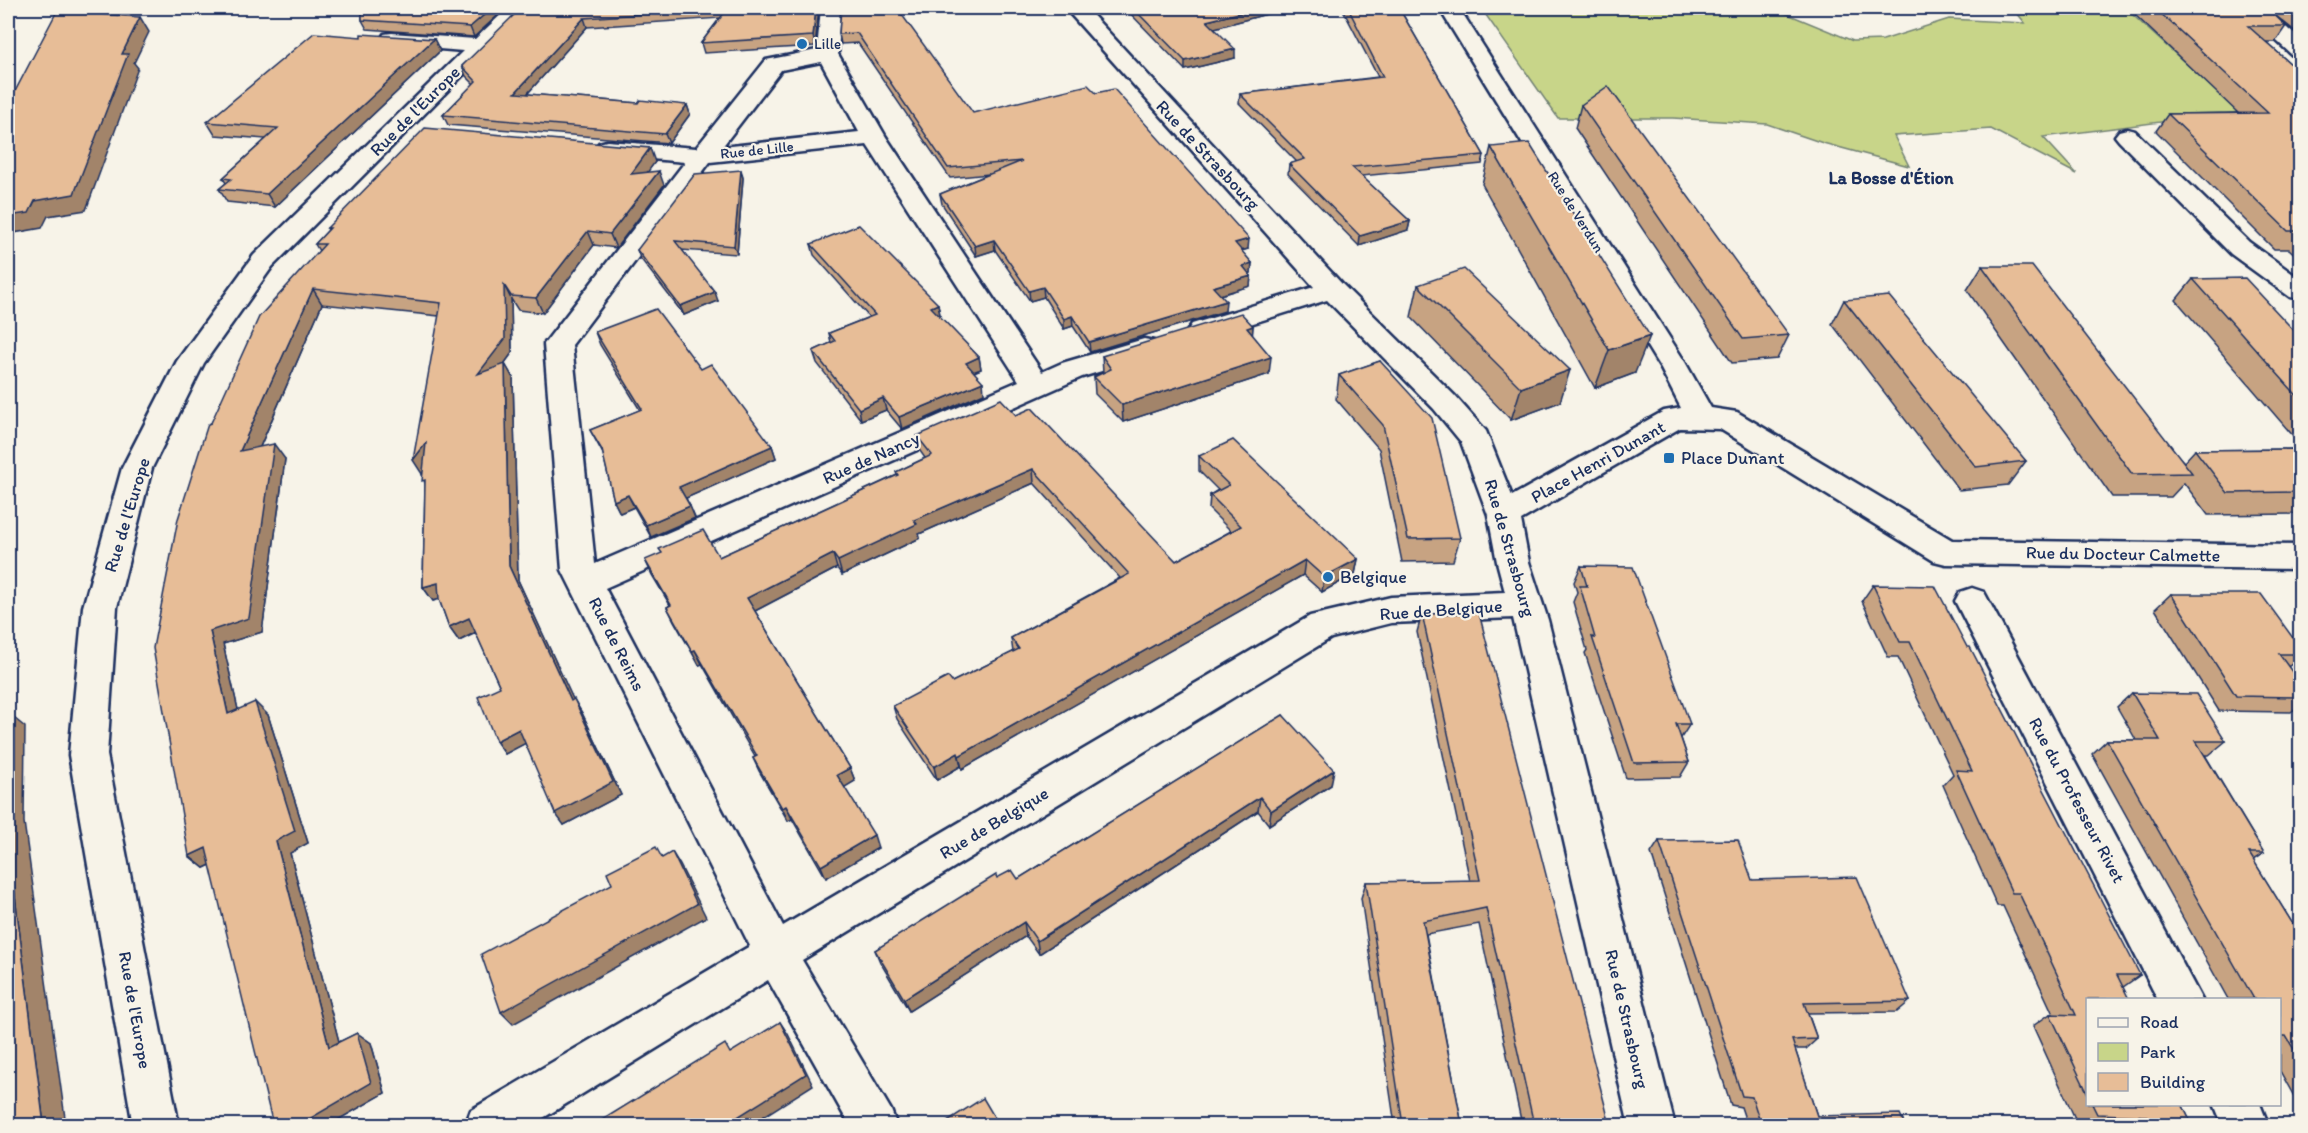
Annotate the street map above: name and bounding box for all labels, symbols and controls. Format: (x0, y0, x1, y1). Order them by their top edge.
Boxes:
place label: Lille (814, 35, 841, 53)
marker: Lille (795, 37, 809, 51)
street label: Rue de l'Europe (365, 61, 465, 161)
street label: Rue de Strasbourg (1151, 95, 1265, 215)
street label: Rue de Lille (719, 137, 795, 163)
district label: La Bosse d'Étion (1829, 167, 1954, 189)
street label: Rue de Verdun (1544, 168, 1608, 256)
street label: Place Henri Dunant (1527, 416, 1669, 508)
street label: Rue de Nancy (819, 427, 924, 489)
place label: Place Dunant (1681, 447, 1785, 469)
marker: Place Dunant (1662, 451, 1676, 465)
street label: Rue de l'Europe (99, 455, 155, 575)
street label: Rue de Strasbourg (1480, 477, 1540, 620)
street label: Rue du Docteur Calmette (2026, 541, 2220, 567)
place label: Belgique (1340, 566, 1407, 588)
marker: Belgique (1321, 570, 1335, 584)
street label: Rue de Reims (584, 593, 650, 695)
street label: Rue de Belgique (1379, 595, 1503, 625)
street label: Rue du Professeur Rivet (2024, 714, 2130, 887)
street label: Rue de Belgique (936, 782, 1052, 864)
street label: Rue de Strasbourg (1600, 947, 1654, 1092)
street label: Rue de l'Europe (114, 950, 156, 1070)
legend (2086, 998, 2281, 1106)
text: Road (2140, 1011, 2179, 1033)
text: Park (2140, 1041, 2175, 1063)
text: Building (2140, 1071, 2206, 1093)

